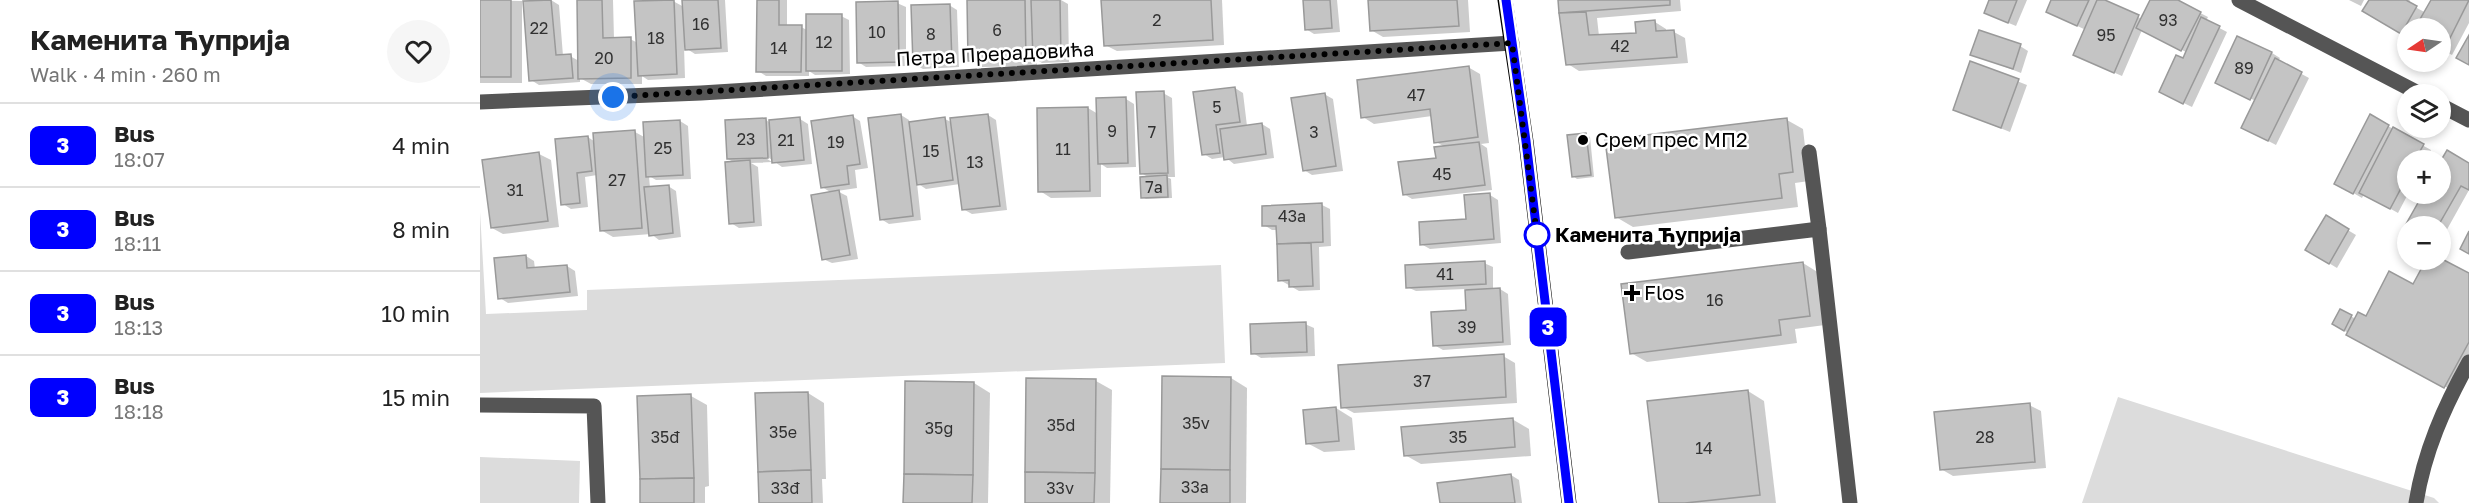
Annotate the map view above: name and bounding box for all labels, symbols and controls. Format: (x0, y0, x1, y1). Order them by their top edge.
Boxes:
house number: 2 (1152, 10, 1162, 30)
house number: 93 (2158, 10, 2178, 30)
house number: 16 (692, 14, 710, 34)
house number: 22 (530, 18, 548, 38)
north arrow (2397, 18, 2451, 72)
map controls (2397, 18, 2451, 270)
button: heart (387, 20, 450, 83)
house number: 6 (992, 20, 1002, 40)
house number: 10 (868, 22, 886, 42)
text: Каменита Ћуприја (30, 23, 290, 56)
house number: 8 (926, 24, 936, 44)
house number: 95 (2097, 25, 2115, 45)
house number: 18 (647, 28, 665, 48)
house number: 12 (815, 32, 833, 52)
street label: Петра Прерадовића (895, 36, 1095, 70)
house number: 42 (1610, 36, 1630, 56)
house number: 14 (770, 38, 788, 58)
house number: 20 (594, 48, 614, 68)
house number: 89 (2234, 58, 2254, 78)
text: Walk · 4 min · 260 m (30, 62, 221, 86)
your location (598, 82, 628, 112)
button: layers (2397, 84, 2451, 138)
house number: 47 (1407, 85, 1425, 105)
house number: 5 (1212, 97, 1222, 117)
text: Bus (114, 120, 155, 147)
house number: 9 (1107, 121, 1117, 141)
house number: 7 (1148, 122, 1156, 142)
house number: 3 (1309, 122, 1319, 142)
place label: Срем прес МП2 (1595, 127, 1748, 151)
house number: 23 (737, 129, 755, 149)
house number: 21 (777, 130, 795, 150)
text: 3 (57, 132, 69, 158)
text: 4 min (392, 132, 450, 159)
house number: 19 (827, 132, 845, 152)
marker: Срем прес МП2 (1576, 133, 1590, 147)
house number: 25 (654, 138, 672, 158)
house number: 11 (1055, 139, 1071, 159)
house number: 15 (922, 141, 940, 161)
text: 18:07 (114, 147, 165, 171)
button: + (2397, 150, 2451, 204)
house number: 13 (966, 152, 984, 172)
house number: 45 (1432, 164, 1452, 184)
house number: 27 (608, 170, 626, 190)
house number: 7a (1145, 177, 1163, 197)
house number: 31 (506, 180, 524, 200)
text: Bus (114, 204, 155, 231)
house number: 43a (1278, 206, 1306, 226)
text: 3 (57, 216, 69, 242)
text: 8 min (392, 216, 450, 243)
button: − (2397, 216, 2451, 270)
marker: Каменита Ћуприја (1524, 222, 1550, 248)
place label: Каменита Ћуприја (1555, 222, 1741, 246)
text: 18:11 (114, 231, 161, 255)
house number: 41 (1436, 264, 1454, 284)
place label: Flos (1644, 280, 1685, 304)
marker: Flos (1625, 286, 1639, 300)
text: Bus (114, 288, 155, 315)
house number: 16 (1706, 290, 1724, 310)
text: 3 (57, 300, 69, 326)
text: 10 min (381, 300, 450, 327)
line badge: 3 (1528, 308, 1568, 346)
text: 3 (1542, 314, 1554, 340)
text: 18:13 (114, 315, 163, 339)
house number: 39 (1457, 317, 1477, 337)
house number: 37 (1413, 371, 1431, 391)
text: Bus (114, 372, 155, 399)
text: 3 (57, 384, 69, 410)
text: 15 min (382, 384, 450, 411)
text: 18:18 (114, 399, 164, 423)
house number: 35v (1182, 413, 1210, 433)
house number: 35d (1047, 415, 1075, 435)
house number: 35g (925, 418, 953, 438)
house number: 35e (769, 422, 797, 442)
house number: 35đ (651, 427, 680, 447)
house number: 35 (1449, 427, 1467, 447)
house number: 28 (1975, 427, 1995, 447)
house number: 14 (1695, 438, 1713, 458)
house number: 33a (1181, 477, 1209, 497)
house number: 33đ (771, 478, 800, 498)
house number: 33v (1046, 478, 1074, 498)

